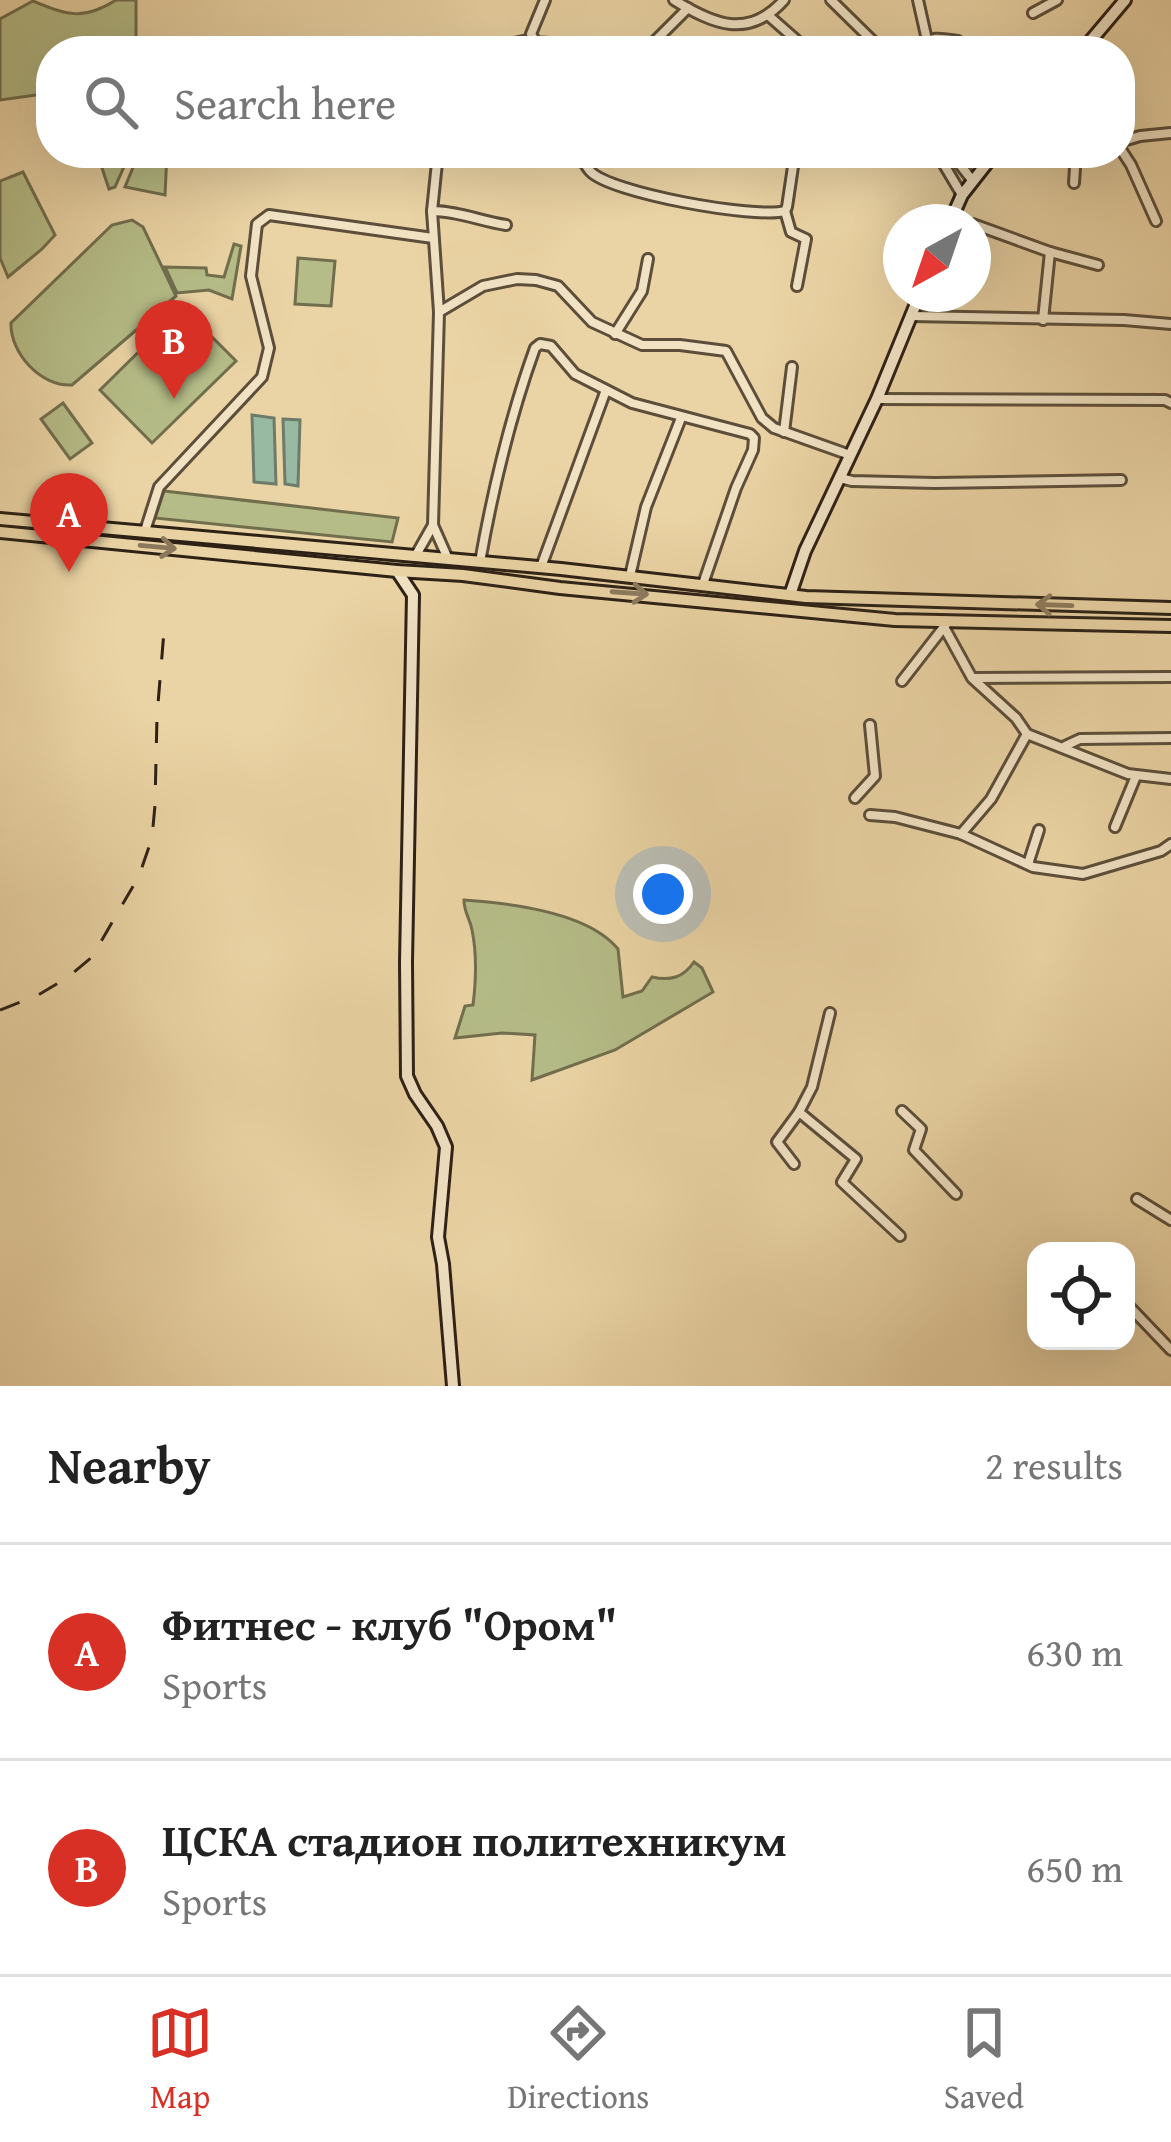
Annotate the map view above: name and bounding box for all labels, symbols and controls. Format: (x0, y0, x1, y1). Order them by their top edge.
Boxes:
search box (36, 36, 1135, 168)
icon: search (78, 69, 144, 135)
text: Search here (174, 70, 396, 135)
north arrow (883, 204, 991, 312)
pin: B (135, 300, 213, 399)
pin: A (30, 473, 108, 572)
one-way arrow (138, 536, 177, 559)
one-way arrow (610, 582, 649, 605)
one-way arrow (1035, 593, 1074, 616)
your location (633, 864, 693, 924)
map controls (1027, 1242, 1135, 1350)
button: locate (1027, 1242, 1135, 1350)
text: Nearby (48, 1427, 211, 1502)
text: 2 results (985, 1436, 1123, 1493)
text: Фитнес - клуб "Ором" (162, 1591, 617, 1656)
text: A (75, 1623, 99, 1680)
text: 630 m (1026, 1623, 1123, 1680)
text: Sports (162, 1656, 267, 1713)
text: ЦСКА стадион политехникум (162, 1807, 787, 1872)
text: B (75, 1839, 99, 1896)
text: 650 m (1026, 1839, 1123, 1896)
text: Sports (162, 1872, 267, 1929)
tab: Map (147, 2000, 213, 2120)
tab: Directions (508, 2000, 649, 2120)
tab: Saved (944, 2000, 1024, 2120)

